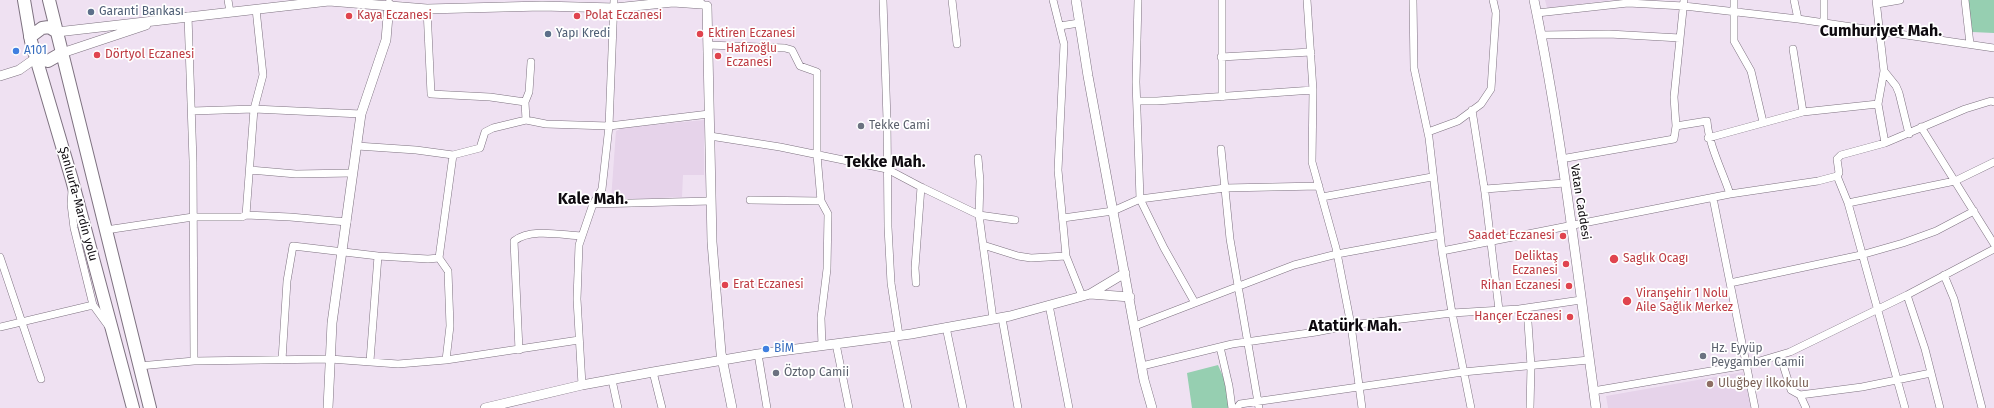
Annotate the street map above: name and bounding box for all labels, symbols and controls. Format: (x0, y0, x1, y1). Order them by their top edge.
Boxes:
place label: Garanti Bankası (99, 5, 184, 19)
marker: Garanti Bankası (86, 7, 96, 17)
place label: Kaya Eczanesi (357, 9, 432, 23)
place label: Polat Eczanesi (585, 9, 662, 23)
marker: Kaya Eczanesi (344, 11, 354, 21)
marker: Polat Eczanesi (572, 11, 582, 21)
district label: Cumhuriyet Mah. (1820, 22, 1942, 42)
place label: Yapı Kredi (556, 27, 610, 41)
place label: Ektiren Eczanesi (708, 27, 795, 41)
marker: Yapı Kredi (543, 29, 553, 39)
marker: Ektiren Eczanesi (695, 29, 705, 39)
place label: Hafızoğlu Eczanesi (726, 42, 777, 70)
place label: A101 (24, 44, 47, 58)
marker: A101 (11, 46, 21, 56)
place label: Dörtyol Eczanesi (105, 48, 194, 62)
marker: Dörtyol Eczanesi (92, 50, 102, 60)
marker: Hafızoğlu Eczanesi (713, 51, 723, 61)
place label: Tekke Cami (869, 119, 930, 133)
marker: Tekke Cami (856, 121, 866, 131)
street label: Şanlıurfa-Mardin yolu (56, 145, 100, 263)
district label: Tekke Mah. (844, 153, 926, 173)
street label: Vatan Caddesi (1567, 163, 1593, 241)
district label: Kale Mah. (558, 190, 628, 210)
place label: Saadet Eczanesi (1468, 229, 1555, 243)
marker: Saadet Eczanesi (1558, 231, 1568, 241)
place label: Deliktaş Eczanesi (1512, 250, 1558, 278)
place label: Saglık Ocagı (1623, 252, 1688, 266)
marker: Saglık Ocagı (1608, 253, 1620, 265)
marker: Deliktaş Eczanesi (1561, 259, 1571, 269)
place label: Erat Eczanesi (733, 278, 804, 292)
place label: Rihan Eczanesi (1481, 279, 1561, 293)
marker: Erat Eczanesi (720, 280, 730, 290)
marker: Rihan Eczanesi (1564, 281, 1574, 291)
place label: Viranşehir 1 Nolu Aile Sağlık Merkez (1636, 287, 1733, 315)
marker: Viranşehir 1 Nolu Aile Sağlık Merkez (1621, 295, 1633, 307)
place label: Hançer Eczanesi (1474, 310, 1562, 324)
marker: Hançer Eczanesi (1565, 312, 1575, 322)
district label: Atatürk Mah. (1309, 317, 1401, 337)
place label: BİM (774, 342, 794, 356)
place label: Hz. Eyyüp Peygamber Camii (1711, 342, 1804, 370)
marker: BİM (761, 344, 771, 354)
marker: Hz. Eyyüp Peygamber Camii (1698, 351, 1708, 361)
place label: Öztop Camii (784, 366, 849, 380)
marker: Öztop Camii (771, 368, 781, 378)
place label: Uluğbey İlkokulu (1718, 377, 1809, 391)
marker: Uluğbey İlkokulu (1705, 379, 1715, 389)

